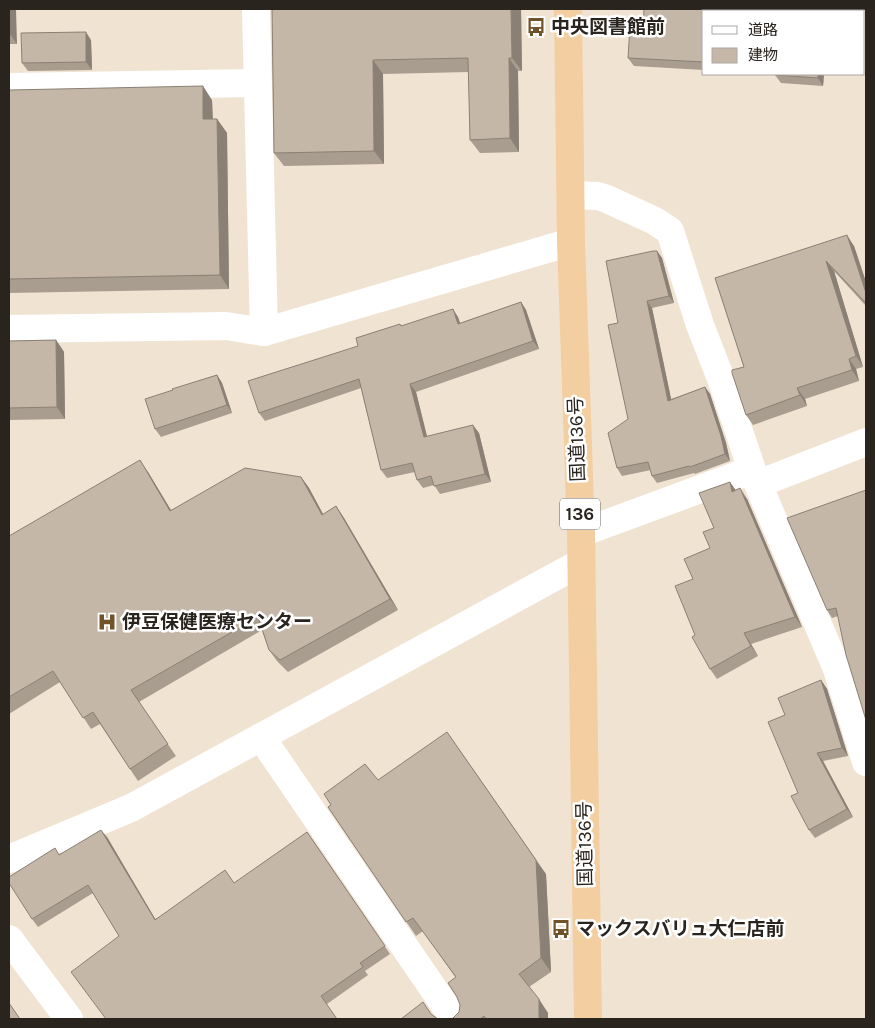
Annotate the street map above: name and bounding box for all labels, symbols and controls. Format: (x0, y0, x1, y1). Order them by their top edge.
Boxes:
legend (702, 10, 865, 75)
bus stop icon: 中央図書館前 (525, 16, 547, 38)
place label: 中央図書館前 (551, 16, 665, 38)
text: 道路 (748, 21, 778, 39)
text: 建物 (748, 46, 778, 64)
street label: 国道136号 (565, 396, 589, 482)
road number: 136 (560, 498, 600, 530)
hospital icon: 伊豆保健医療センター (96, 611, 118, 633)
place label: 伊豆保健医療センター (122, 611, 312, 633)
street label: 国道136号 (573, 801, 597, 887)
bus stop icon: マックスバリュ大仁店前 (550, 918, 572, 940)
place label: マックスバリュ大仁店前 (576, 918, 784, 940)

